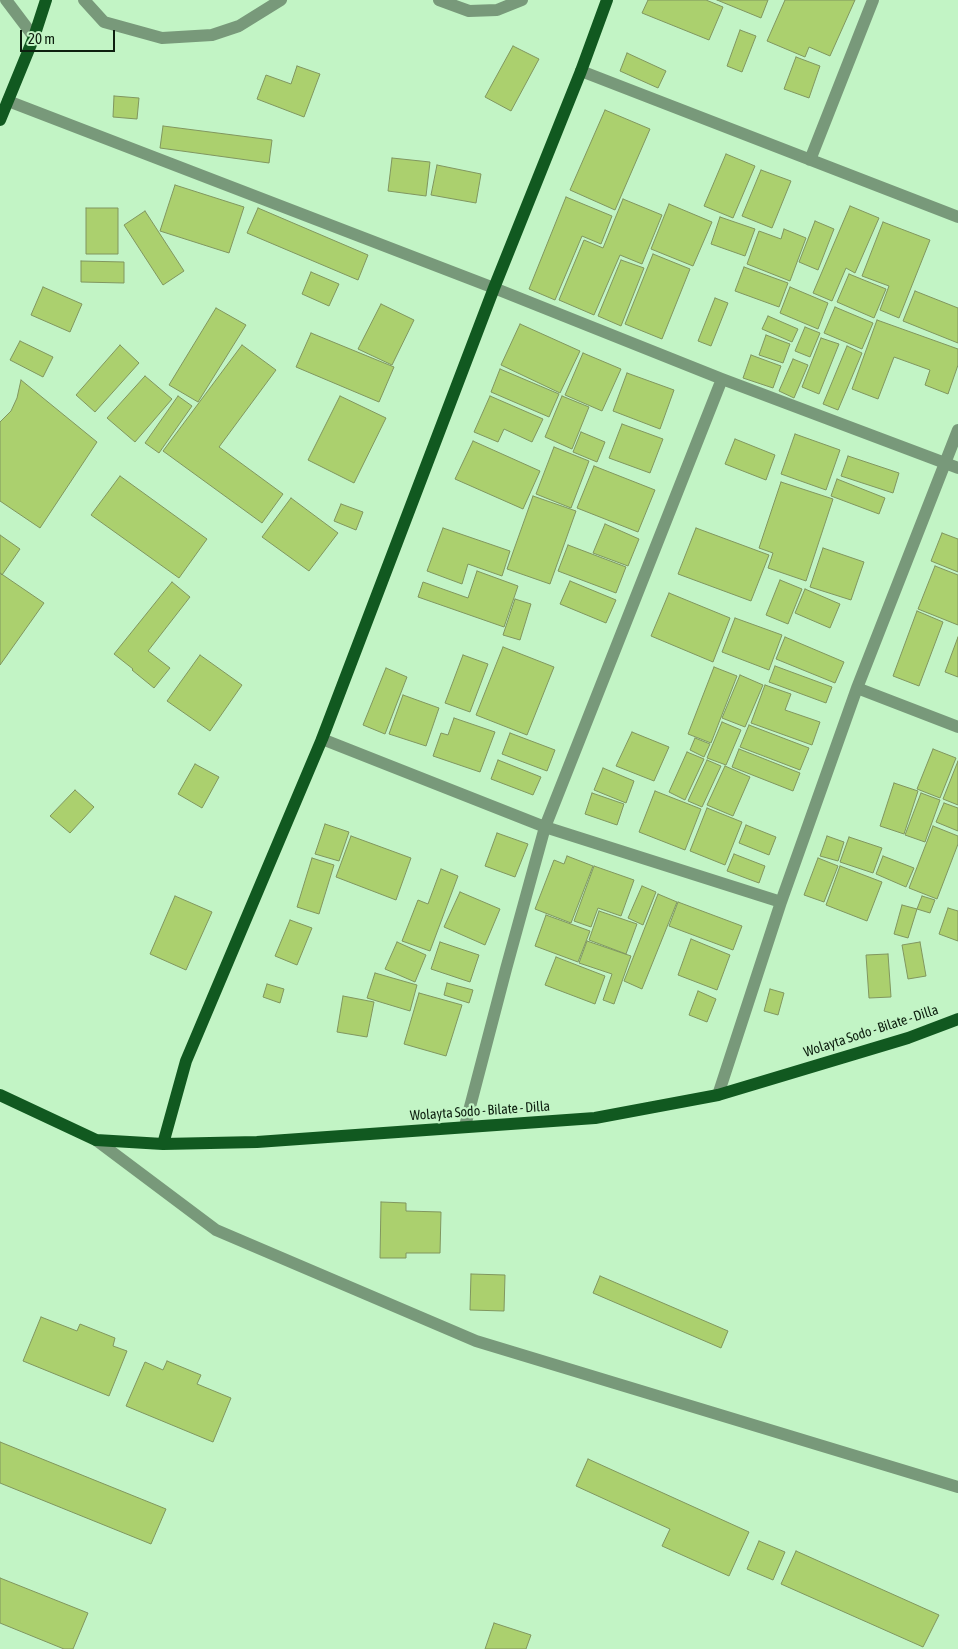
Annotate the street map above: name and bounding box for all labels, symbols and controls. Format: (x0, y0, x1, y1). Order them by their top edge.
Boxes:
scale bar (22, 20, 118, 52)
text: 20 m (28, 30, 55, 47)
street label: Wolayta Sodo - Bilate - Dilla (802, 1001, 940, 1061)
street label: Wolayta Sodo - Bilate - Dilla (409, 1098, 551, 1124)

